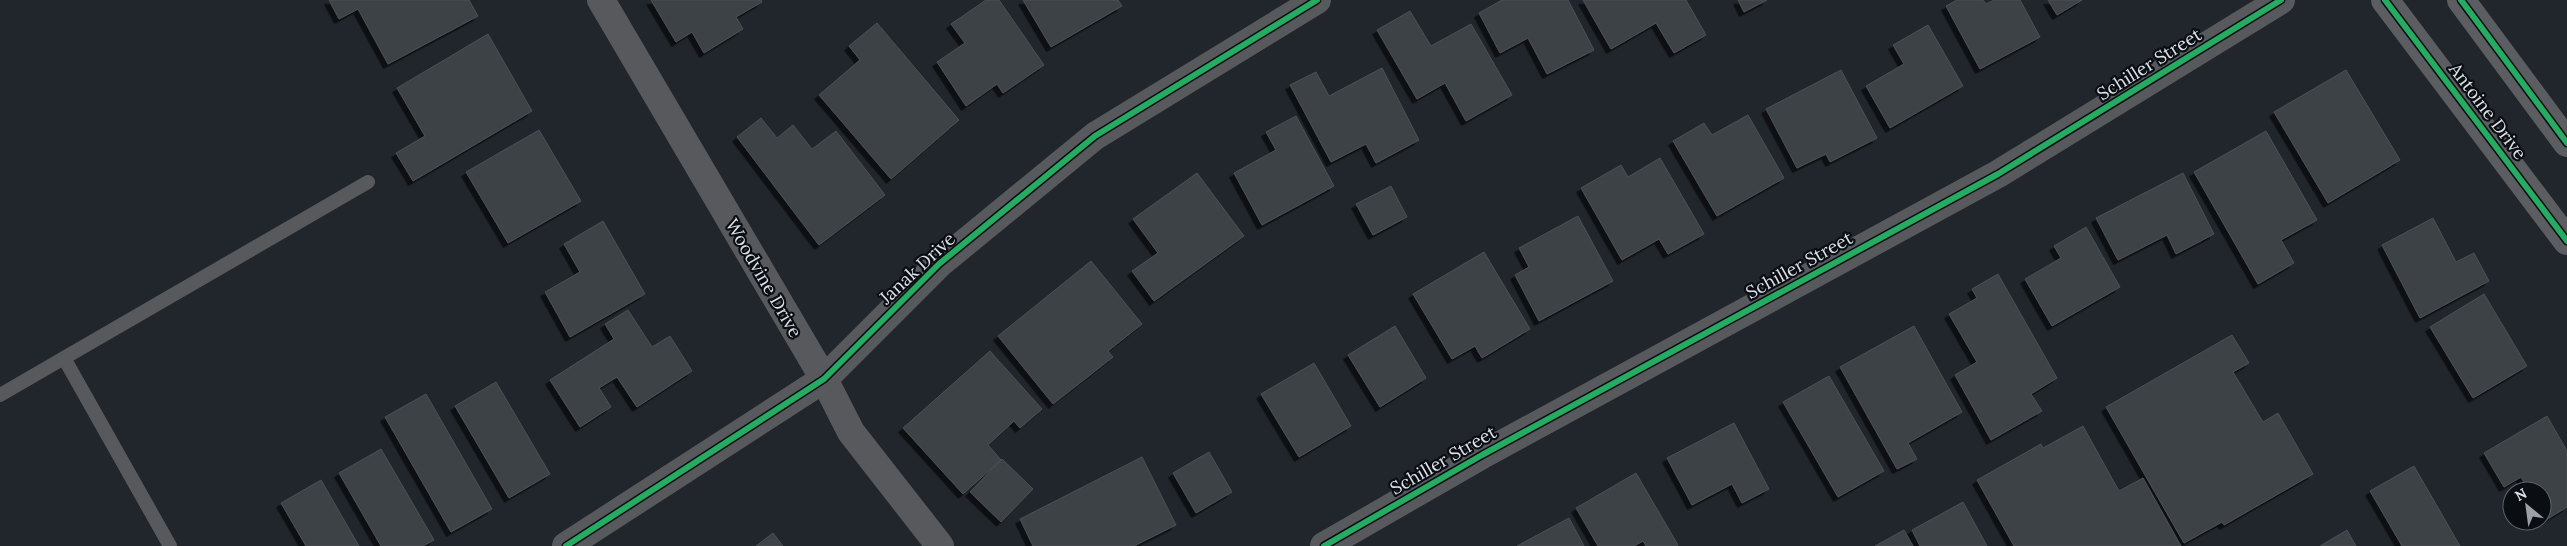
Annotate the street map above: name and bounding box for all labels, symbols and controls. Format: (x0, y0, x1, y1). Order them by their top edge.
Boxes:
street label: Schiller Street (2093, 23, 2205, 105)
street label: Antoine Drive (2444, 57, 2532, 164)
street label: Woodvine Drive (721, 214, 807, 342)
street label: Schiller Street (1742, 226, 1857, 304)
street label: Janak Drive (874, 227, 960, 310)
street label: Schiller Street (1386, 420, 1500, 500)
north arrow (2502, 481, 2552, 531)
text: N (2512, 484, 2530, 505)

